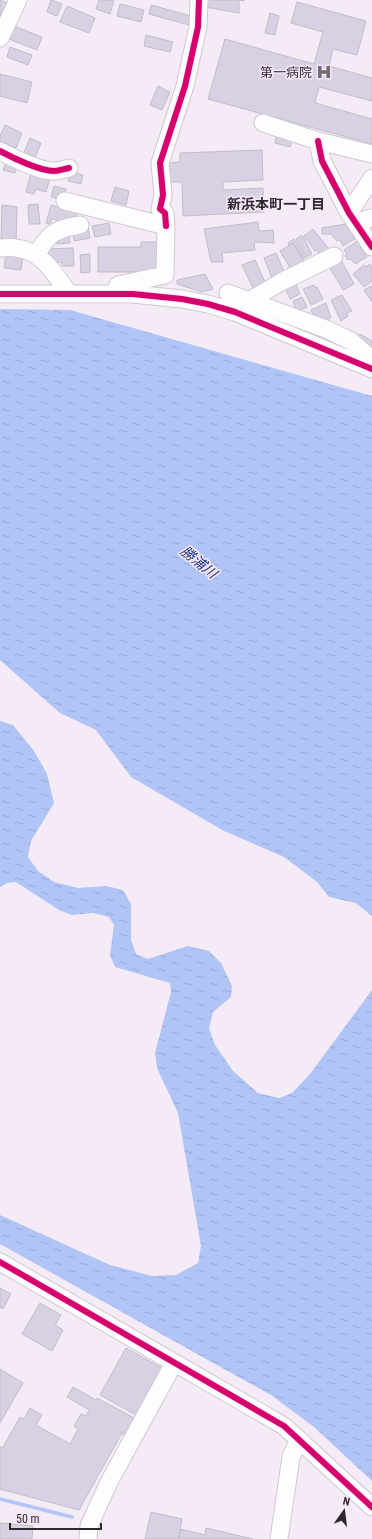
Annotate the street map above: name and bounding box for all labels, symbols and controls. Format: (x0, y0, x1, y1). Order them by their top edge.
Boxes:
hospital icon: 第一病院 (315, 63, 333, 81)
place label: 第一病院 (260, 65, 312, 80)
district label: 新浜本町一丁目 (227, 196, 325, 212)
water label: 勝浦川 (178, 543, 222, 583)
north arrow (324, 1491, 364, 1531)
text: N (341, 1495, 351, 1509)
scale bar (10, 1505, 101, 1531)
text: 50 m (16, 1512, 40, 1526)

